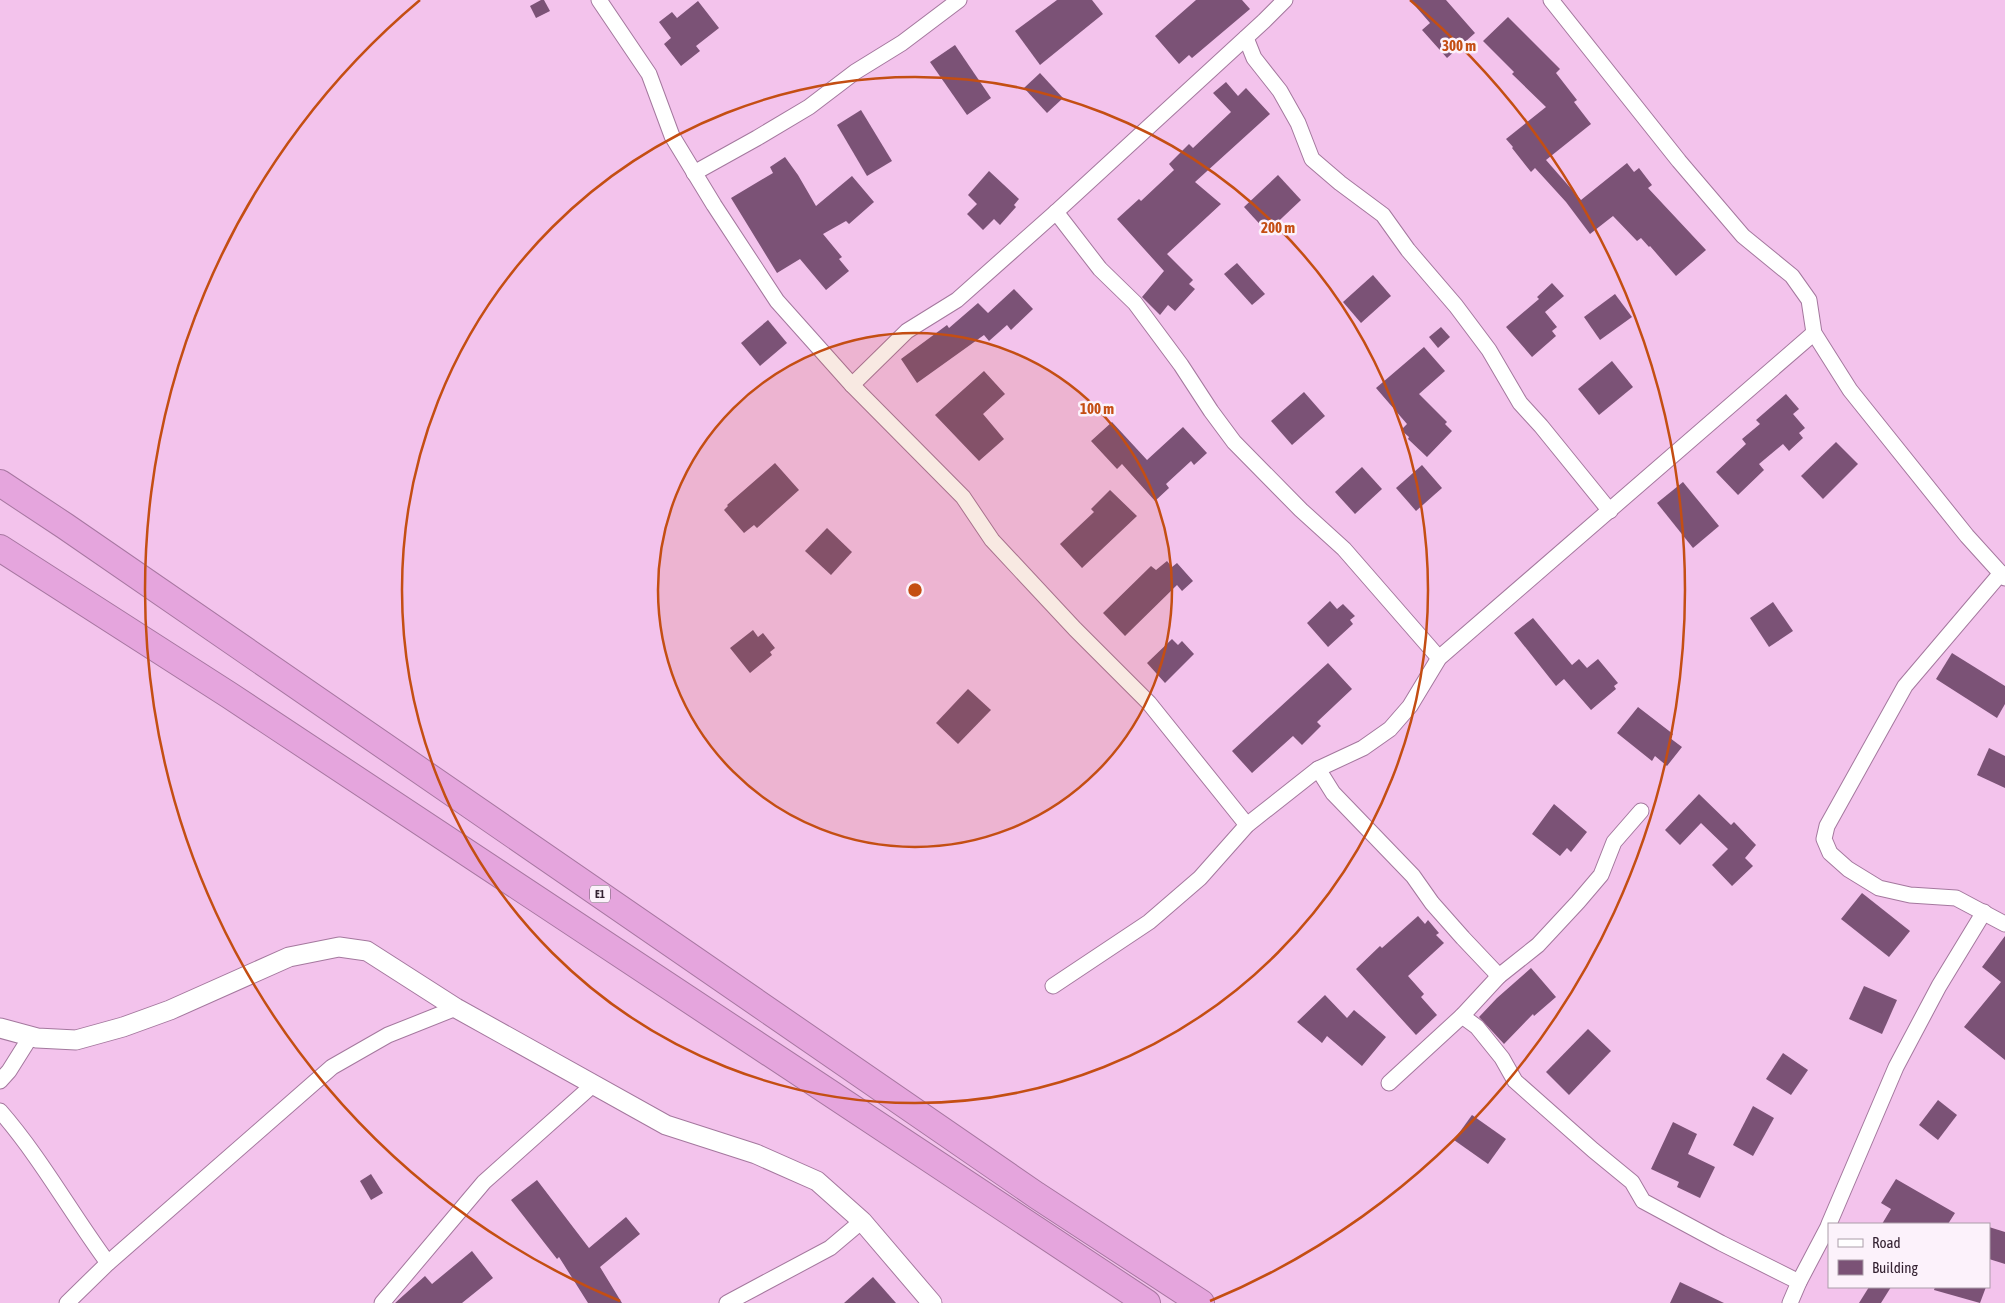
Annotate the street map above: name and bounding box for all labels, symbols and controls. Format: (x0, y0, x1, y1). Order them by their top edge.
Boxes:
text: 300 m (1442, 37, 1476, 54)
text: 200 m (1261, 219, 1295, 236)
text: 100 m (1080, 400, 1114, 417)
centre of rings (906, 581, 924, 599)
road number: E1 (590, 886, 610, 902)
legend (1828, 1223, 1990, 1288)
text: Road (1872, 1234, 1901, 1251)
text: Building (1872, 1259, 1918, 1276)

